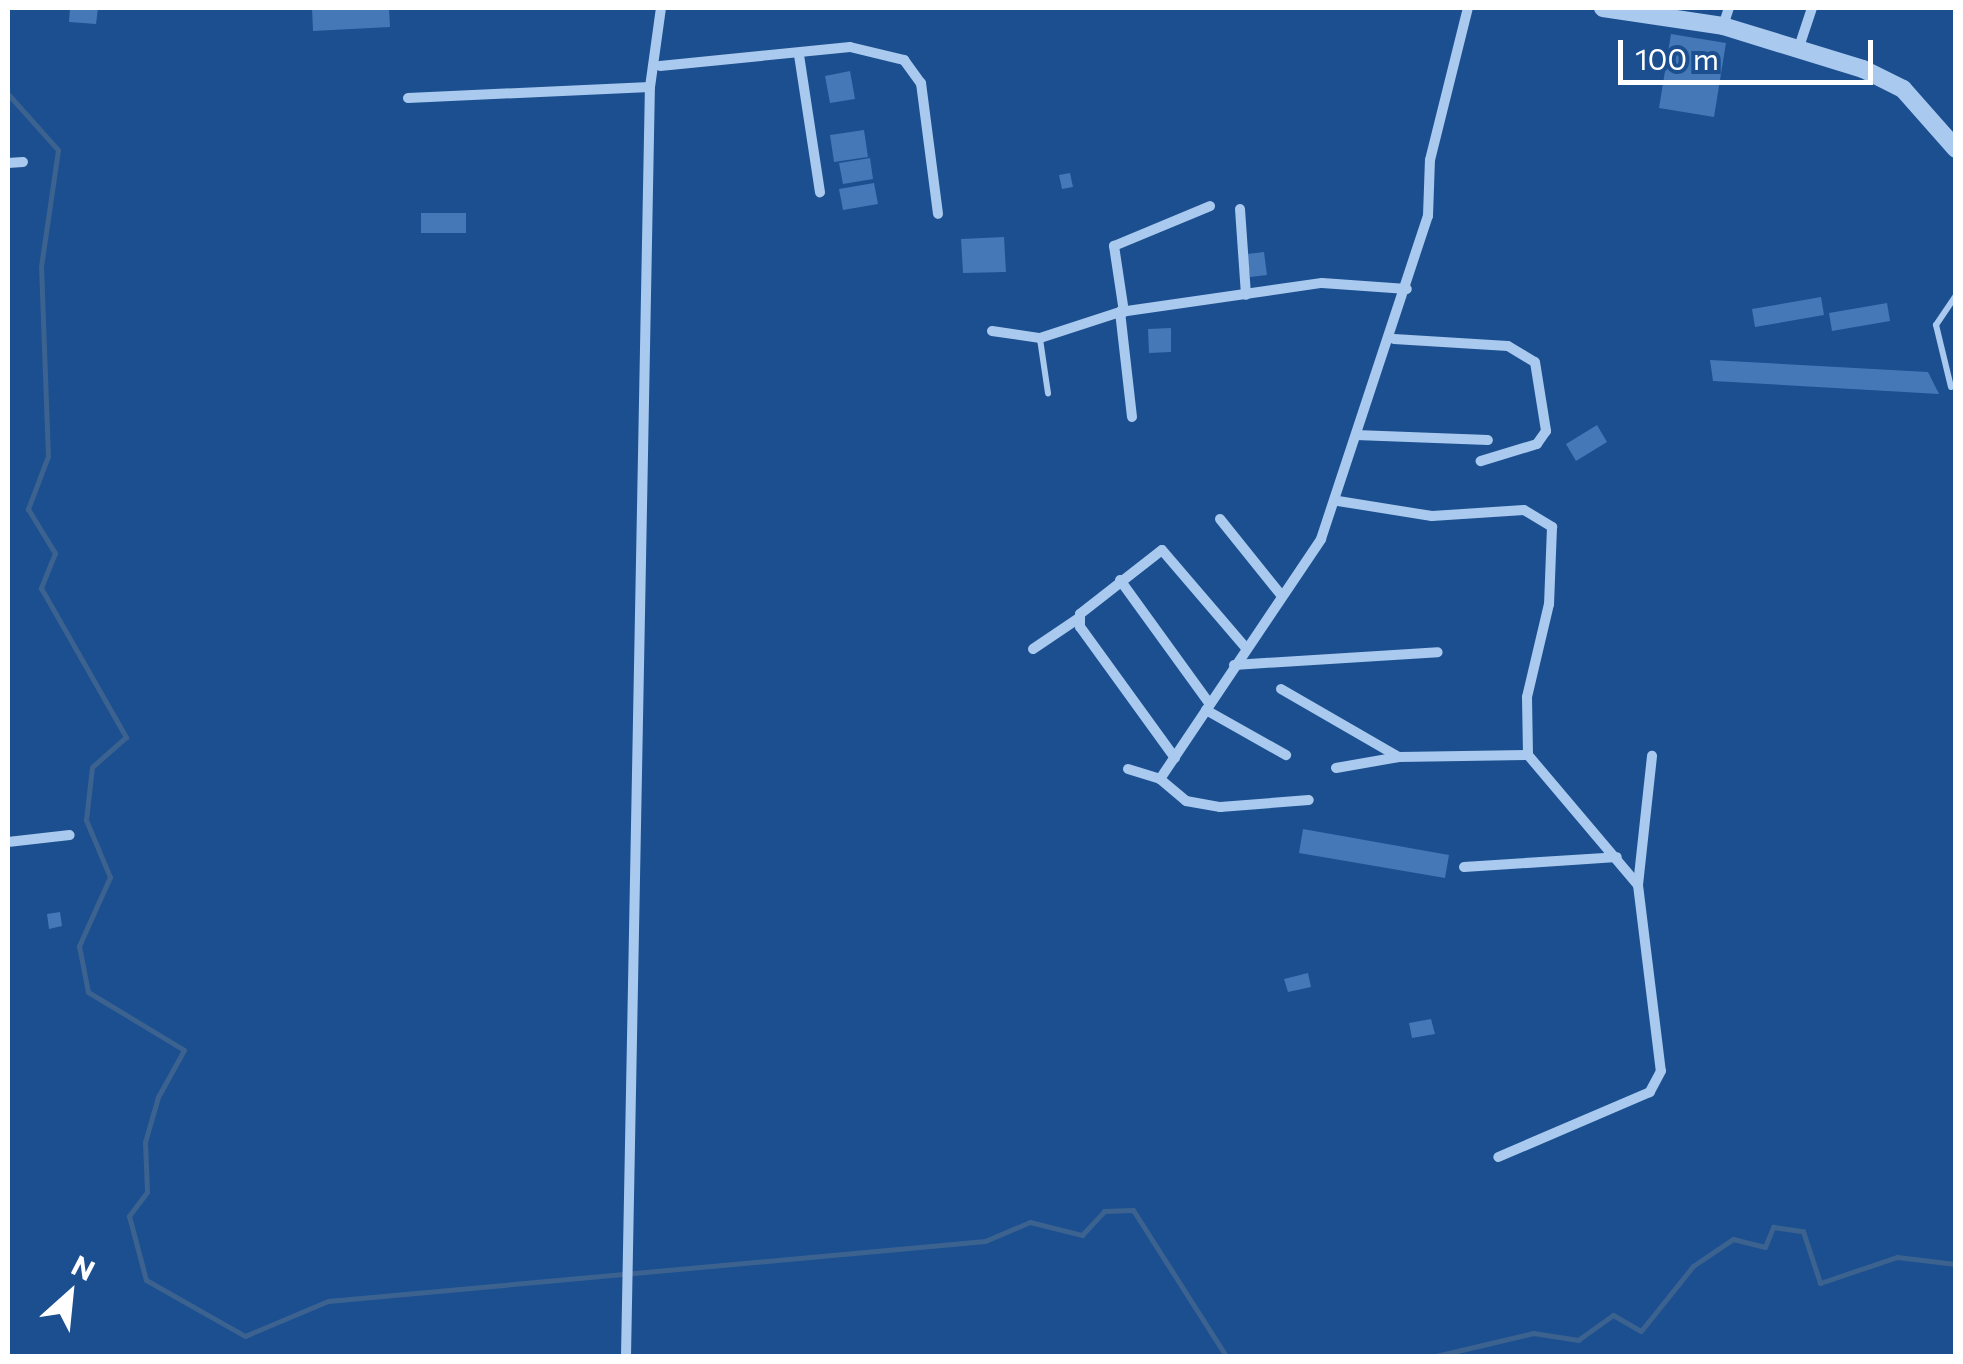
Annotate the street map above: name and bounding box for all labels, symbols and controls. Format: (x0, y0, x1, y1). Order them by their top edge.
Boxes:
scale bar (1623, 20, 1878, 82)
text: 100 m (1635, 39, 1719, 76)
north arrow (20, 1244, 120, 1344)
text: N (67, 1247, 101, 1287)

